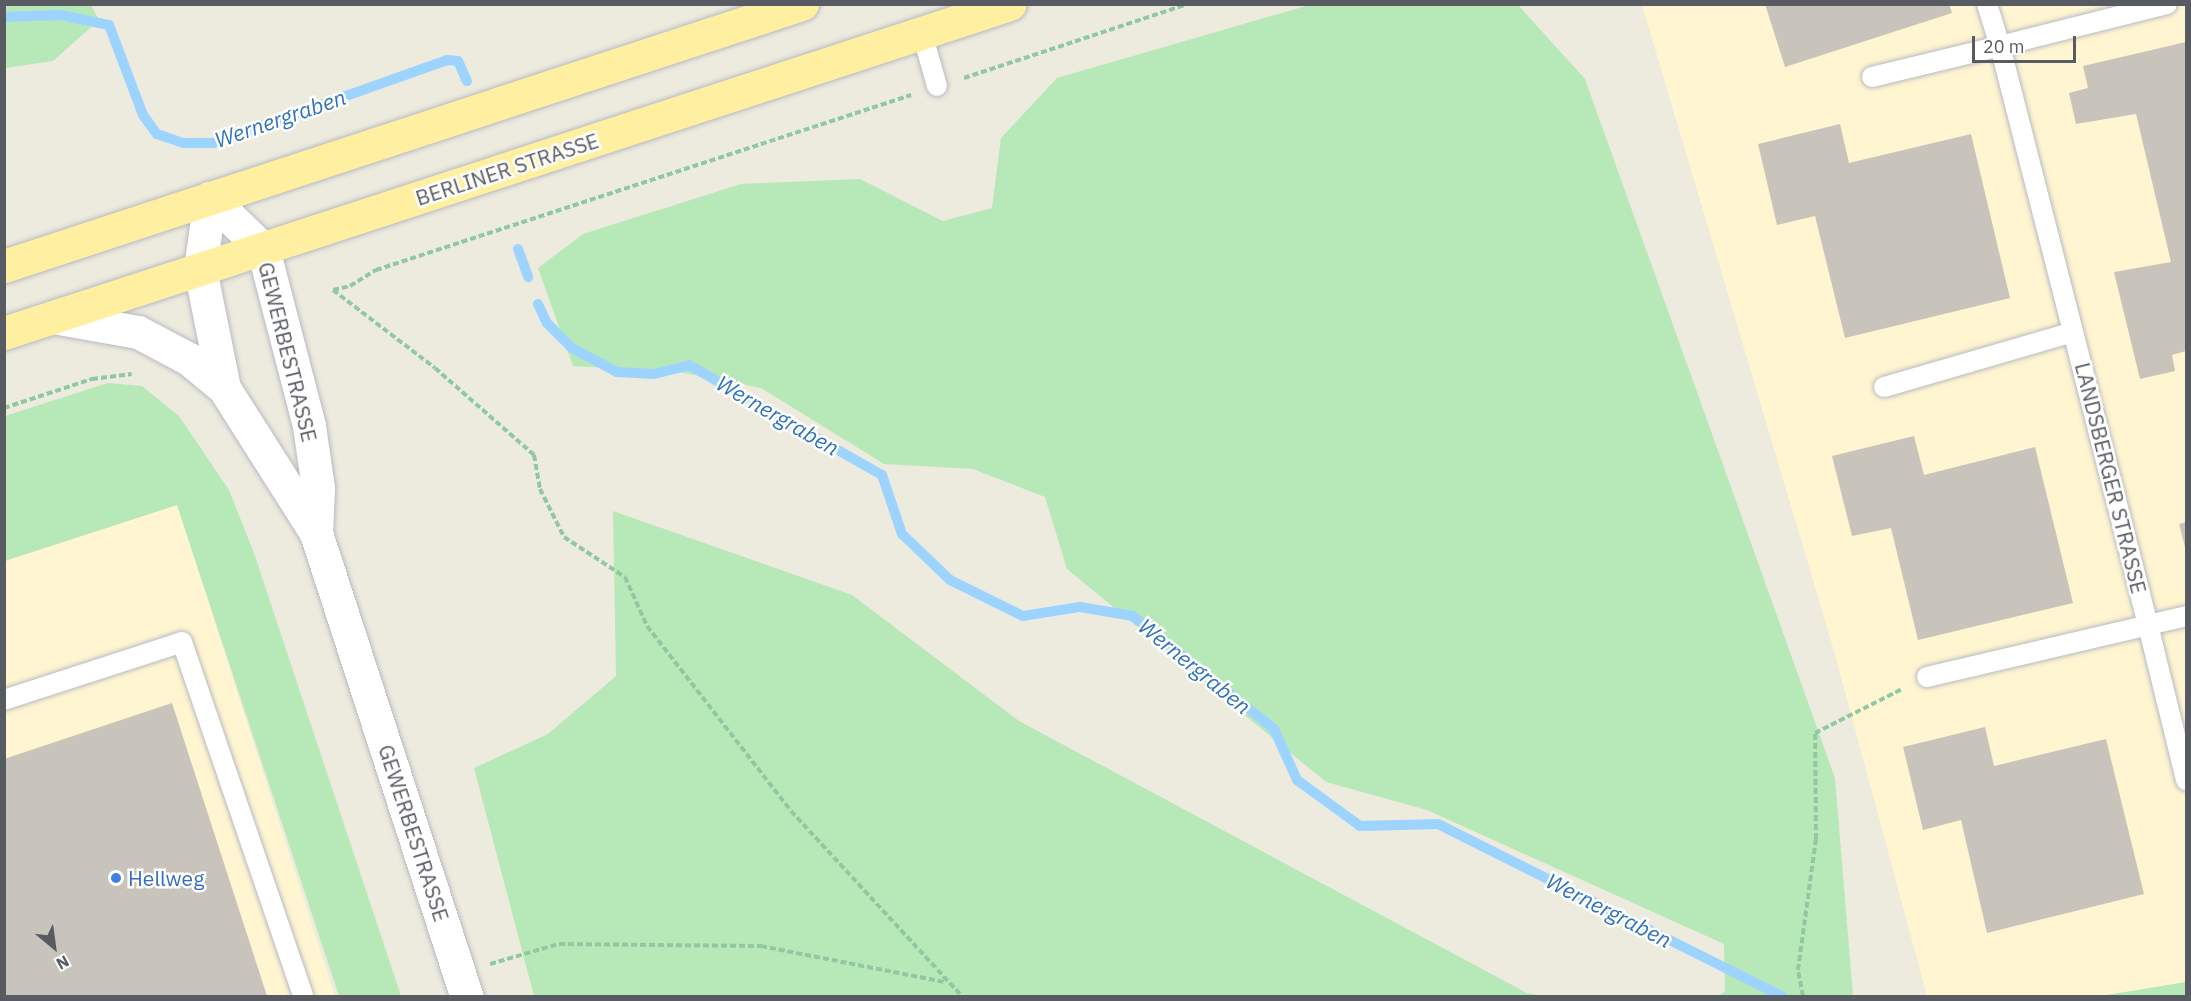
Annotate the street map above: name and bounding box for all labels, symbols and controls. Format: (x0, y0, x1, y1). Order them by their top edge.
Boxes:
scale bar (1975, 24, 2078, 62)
text: 20 m (1983, 35, 2025, 58)
water label: Wernergraben (211, 83, 349, 153)
street label: BERLINER STRASSE (412, 127, 602, 211)
street label: GEWERBESTRASSE (253, 259, 323, 445)
street label: LANDSBERGER STRASSE (2070, 360, 2152, 596)
water label: Wernergraben (712, 369, 844, 461)
water label: Wernergraben (1133, 613, 1257, 719)
street label: GEWERBESTRASSE (374, 741, 454, 925)
place label: Hellweg (128, 865, 204, 891)
water label: Wernergraben (1542, 867, 1676, 953)
marker: Hellweg (109, 871, 123, 885)
north arrow (24, 917, 84, 977)
text: N (53, 951, 73, 974)

